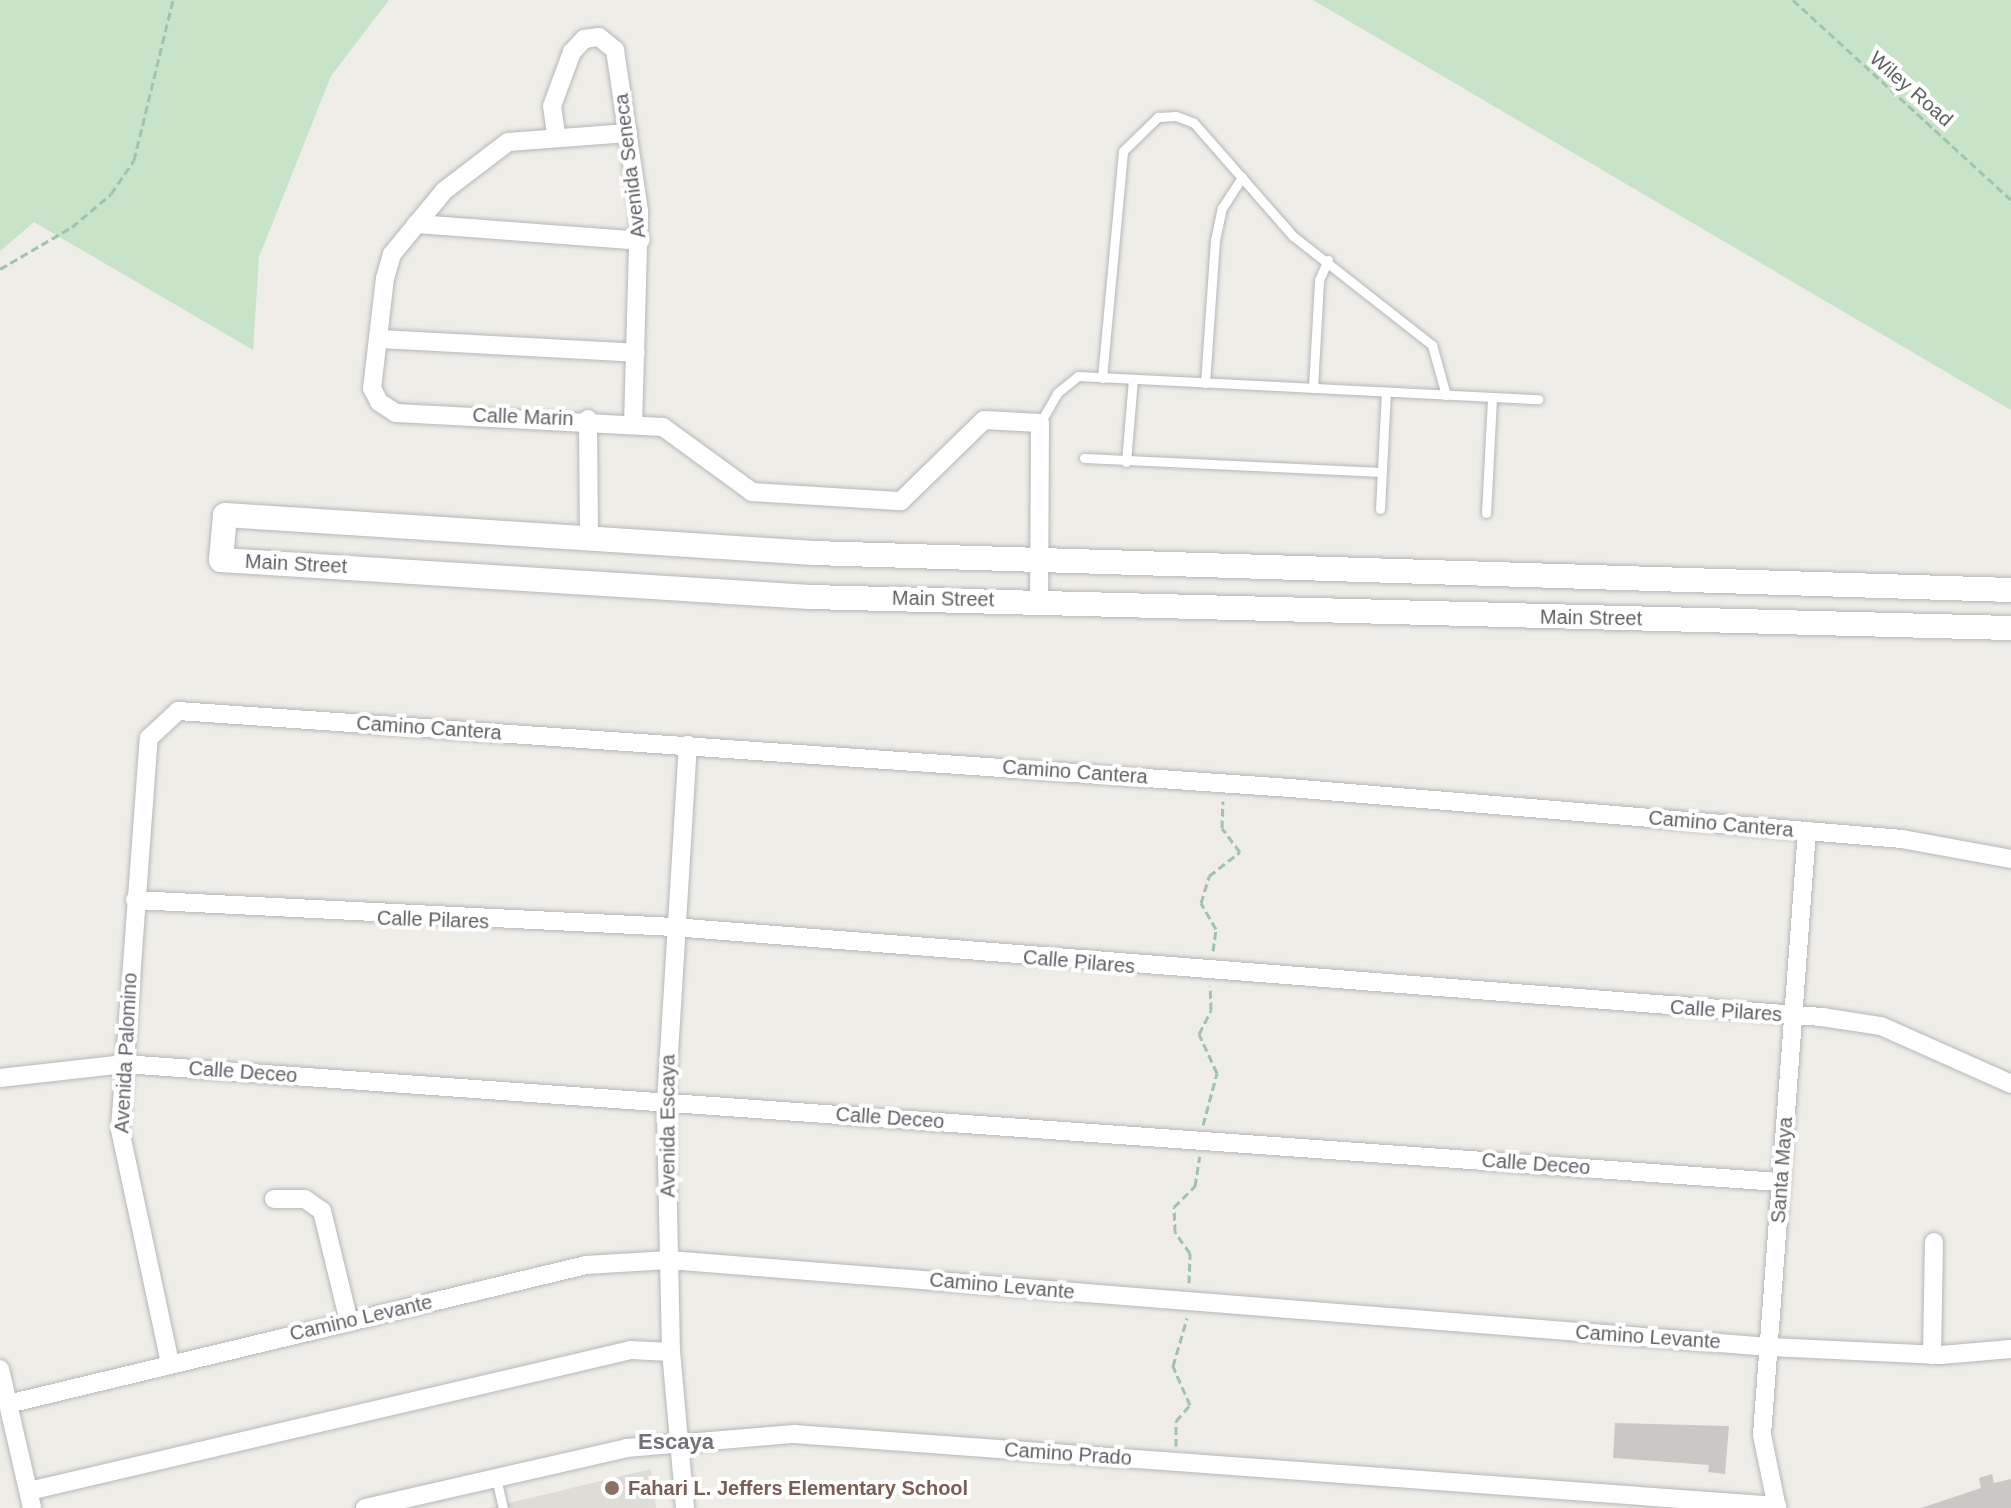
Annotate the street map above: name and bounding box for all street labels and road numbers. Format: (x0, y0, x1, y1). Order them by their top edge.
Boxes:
street label: Wiley Road (1865, 46, 1957, 132)
street label: Avenida Seneca (609, 92, 651, 240)
street label: Calle Marin (472, 403, 574, 431)
street label: Main Street (244, 549, 348, 579)
street label: Main Street (892, 586, 994, 612)
street label: Main Street (1540, 605, 1642, 631)
street label: Camino Cantera (356, 711, 502, 745)
street label: Camino Cantera (1002, 755, 1148, 789)
street label: Camino Cantera (1647, 806, 1795, 842)
street label: Calle Pilares (376, 906, 490, 934)
street label: Calle Pilares (1022, 945, 1136, 979)
street label: Avenida Palomino (110, 972, 142, 1134)
street label: Calle Pilares (1669, 995, 1783, 1027)
street label: Avenida Escaya (656, 1054, 680, 1198)
street label: Calle Deceo (188, 1056, 298, 1088)
street label: Calle Deceo (835, 1102, 945, 1134)
street label: Santa Maya (1766, 1116, 1798, 1224)
street label: Calle Deceo (1481, 1148, 1591, 1180)
street label: Camino Levante (928, 1268, 1076, 1304)
street label: Camino Levante (287, 1290, 435, 1346)
street label: Camino Levante (1575, 1320, 1721, 1354)
street label: Camino Prado (1003, 1438, 1133, 1470)

